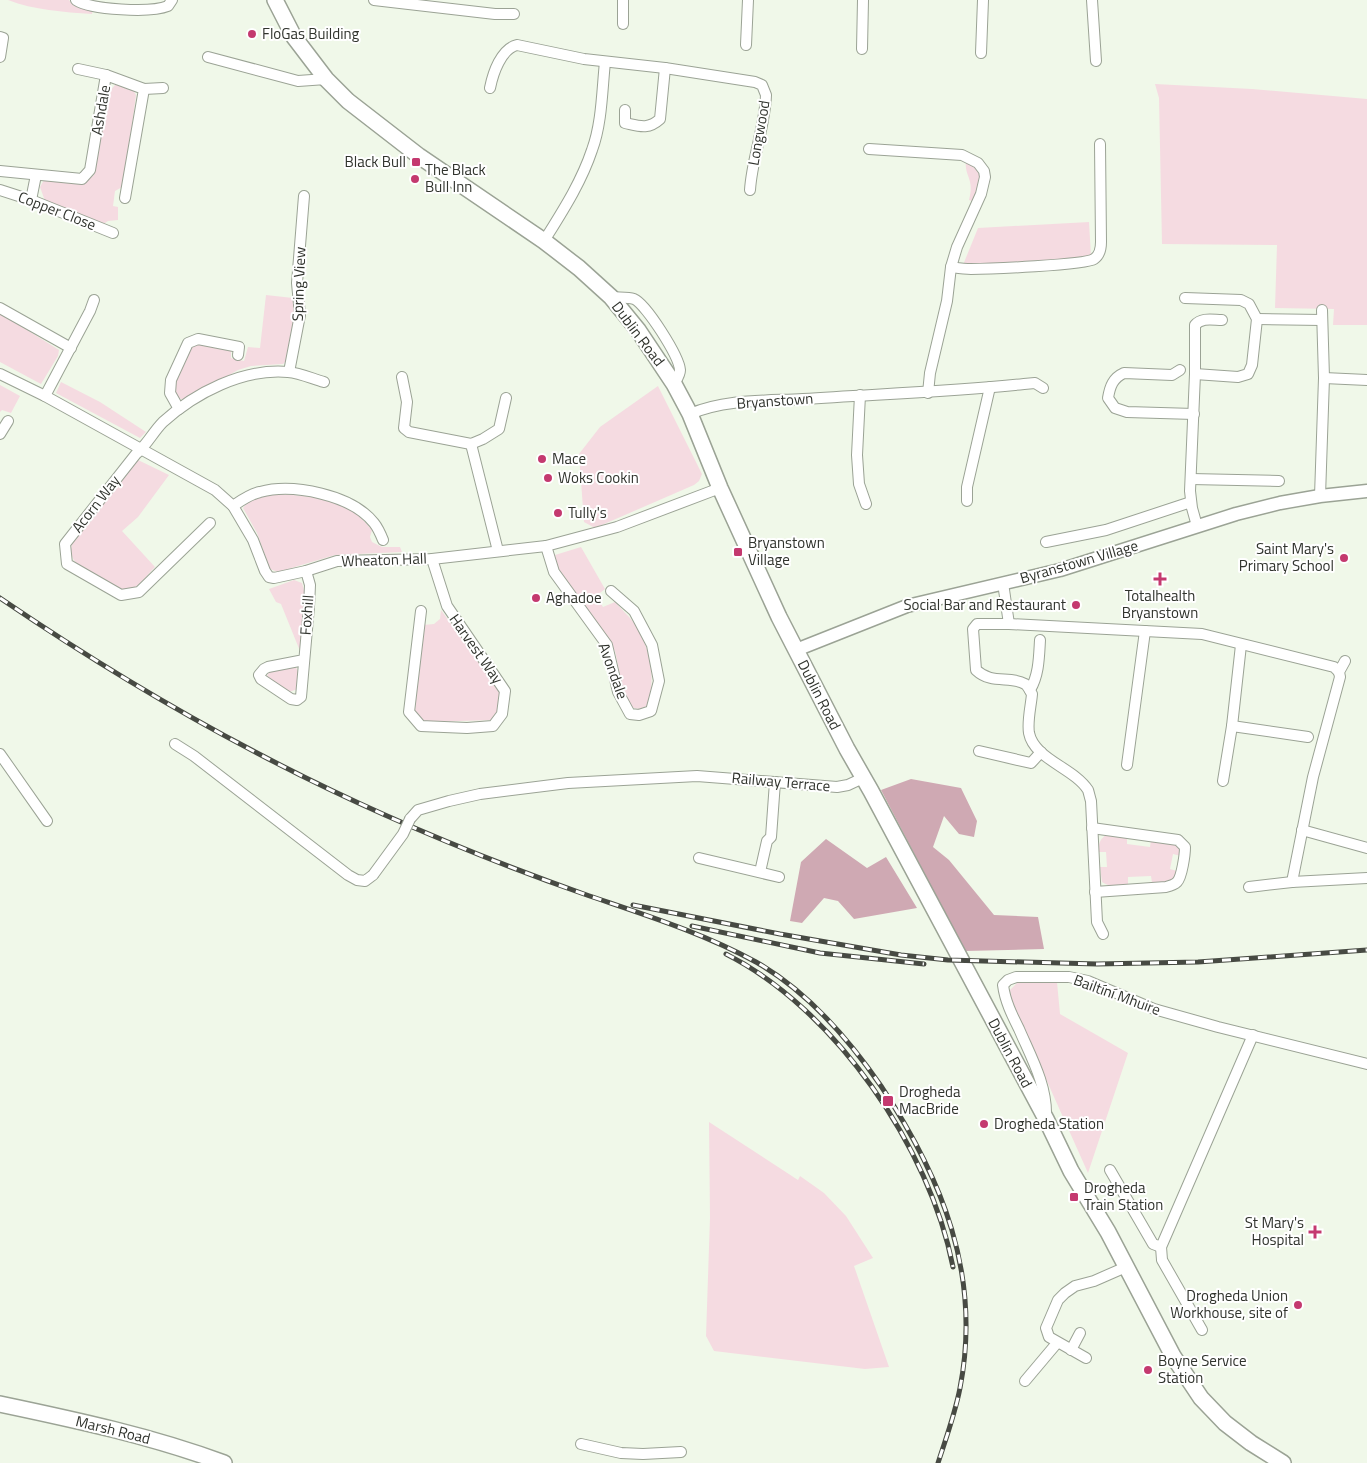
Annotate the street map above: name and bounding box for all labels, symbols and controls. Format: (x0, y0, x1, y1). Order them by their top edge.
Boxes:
place label: FloGas Building (262, 22, 360, 45)
marker: FloGas Building (246, 28, 258, 40)
street label: Ashdale (85, 83, 116, 137)
street label: Longwood (741, 98, 776, 167)
place label: Black Bull (345, 150, 406, 173)
marker: Black Bull (410, 156, 422, 168)
place label: The Black Bull Inn (425, 158, 486, 198)
marker: The Black Bull Inn (409, 173, 421, 185)
street label: Copper Close (15, 185, 100, 236)
street label: Spring View (286, 246, 311, 322)
street label: Dublin Road (606, 296, 670, 371)
street label: Bryanstown (736, 386, 814, 415)
place label: Mace (552, 447, 586, 470)
marker: Mace (536, 453, 548, 465)
place label: Woks Cookin (558, 466, 639, 489)
street label: Acorn Way (66, 470, 125, 537)
marker: Woks Cookin (542, 472, 554, 484)
place label: Tully's (568, 501, 607, 524)
marker: Tully's (552, 507, 564, 519)
place label: Bryanstown Village (748, 531, 825, 571)
street label: Byranstown Village (1017, 534, 1141, 589)
place label: Saint Mary's Primary School (1239, 537, 1334, 577)
marker: Bryanstown Village (732, 546, 744, 558)
street label: Wheaton Hall (341, 547, 427, 572)
marker: Saint Mary's Primary School (1338, 552, 1350, 564)
marker: Totalhealth Bryanstown (1154, 573, 1166, 585)
place label: Totalhealth Bryanstown (1122, 584, 1198, 624)
place label: Aghadoe (546, 586, 602, 609)
marker: Aghadoe (530, 592, 542, 604)
place label: Social Bar and Restaurant (903, 593, 1067, 616)
street label: Foxhill (294, 594, 319, 636)
marker: Social Bar and Restaurant (1070, 599, 1082, 611)
street label: Harvest Way (444, 609, 509, 688)
street label: Avondale (593, 640, 634, 702)
street label: Dublin Road (792, 656, 847, 734)
street label: Railway Terrace (731, 766, 831, 797)
street label: Bailtíní Mhuire (1070, 968, 1164, 1021)
street label: Dublin Road (982, 1014, 1038, 1092)
place label: Drogheda MacBride (899, 1080, 961, 1120)
marker: Drogheda MacBride (881, 1094, 895, 1108)
place label: Drogheda Station (994, 1112, 1104, 1135)
marker: Drogheda Station (978, 1118, 990, 1130)
place label: Drogheda Train Station (1084, 1176, 1163, 1216)
marker: Drogheda Train Station (1068, 1191, 1080, 1203)
place label: St Mary's Hospital (1245, 1211, 1304, 1251)
marker: St Mary's Hospital (1308, 1225, 1322, 1239)
place label: Drogheda Union Workhouse, site of (1170, 1284, 1288, 1324)
marker: Drogheda Union Workhouse, site of (1292, 1299, 1304, 1311)
place label: Boyne Service Station (1158, 1349, 1247, 1389)
marker: Boyne Service Station (1142, 1364, 1154, 1376)
street label: Marsh Road (73, 1409, 153, 1450)

